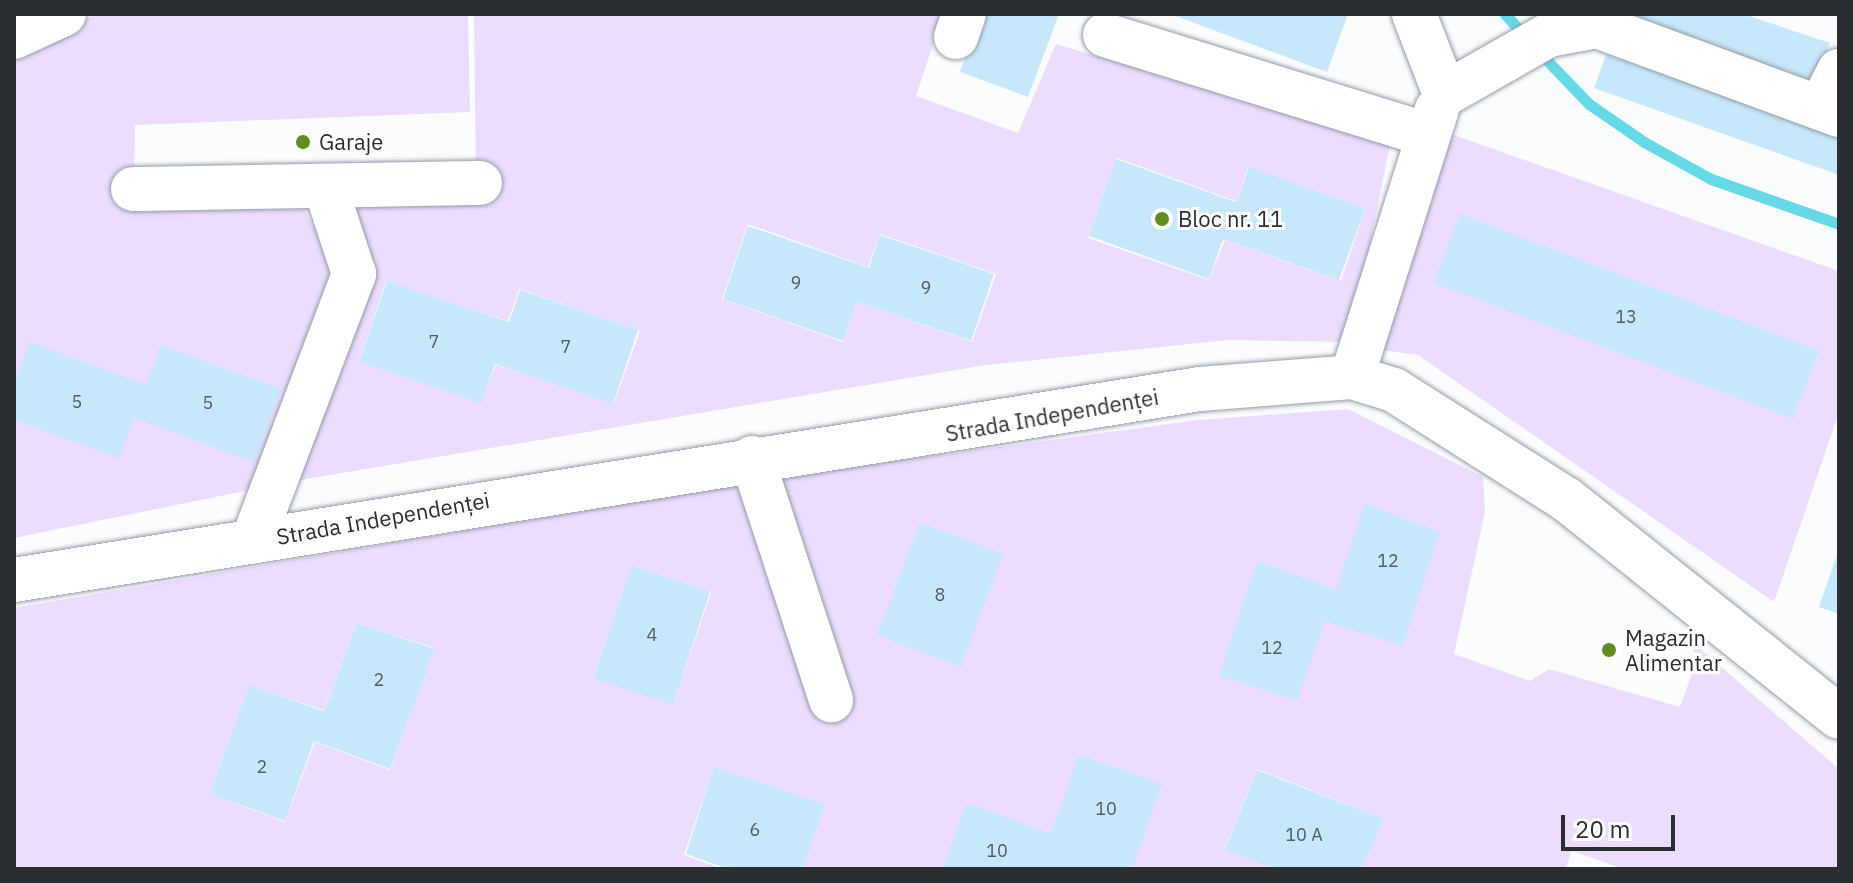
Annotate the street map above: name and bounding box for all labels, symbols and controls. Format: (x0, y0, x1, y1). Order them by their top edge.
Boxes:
place label: Garaje (319, 129, 383, 155)
marker: Garaje (294, 133, 312, 151)
place label: Bloc nr. 11 (1178, 206, 1283, 232)
marker: Bloc nr. 11 (1153, 210, 1171, 228)
house number: 9 (791, 272, 801, 294)
house number: 9 (921, 277, 931, 299)
house number: 13 (1615, 306, 1637, 328)
house number: 7 (429, 331, 439, 353)
house number: 7 (561, 336, 571, 358)
street label: Strada Independenței (943, 383, 1161, 447)
house number: 5 (72, 391, 82, 413)
house number: 5 (203, 392, 213, 414)
street label: Strada Independenței (274, 486, 492, 550)
house number: 12 (1377, 550, 1399, 572)
house number: 8 (935, 584, 945, 606)
house number: 4 (647, 624, 657, 646)
place label: Magazin Alimentar (1625, 624, 1722, 676)
house number: 12 (1261, 637, 1283, 659)
marker: Magazin Alimentar (1600, 641, 1618, 659)
house number: 2 (374, 669, 384, 691)
house number: 2 (257, 756, 267, 778)
house number: 10 (1095, 798, 1117, 820)
scale bar (1565, 799, 1679, 849)
text: 20 m (1575, 813, 1630, 845)
house number: 6 (750, 819, 760, 841)
house number: 10 A (1285, 824, 1323, 846)
house number: 10 (986, 840, 1008, 862)

